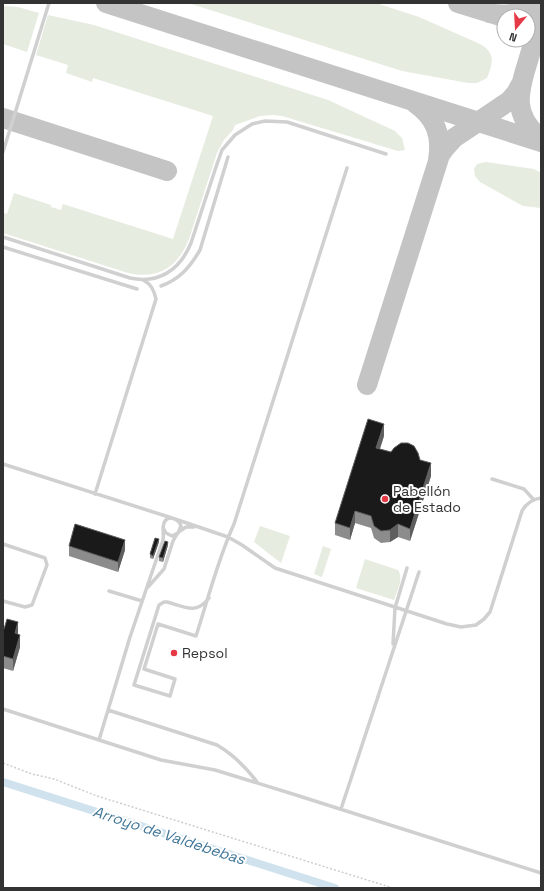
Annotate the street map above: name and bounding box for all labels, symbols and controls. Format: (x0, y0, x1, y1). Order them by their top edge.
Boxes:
north arrow (496, 8, 536, 48)
text: N (507, 30, 519, 45)
place label: Pabellón de Estado (393, 482, 461, 516)
marker: Pabellón de Estado (380, 494, 390, 504)
place label: Repsol (182, 644, 228, 662)
marker: Repsol (169, 648, 179, 658)
water label: Arroyo de Valdebebas (91, 801, 248, 869)

